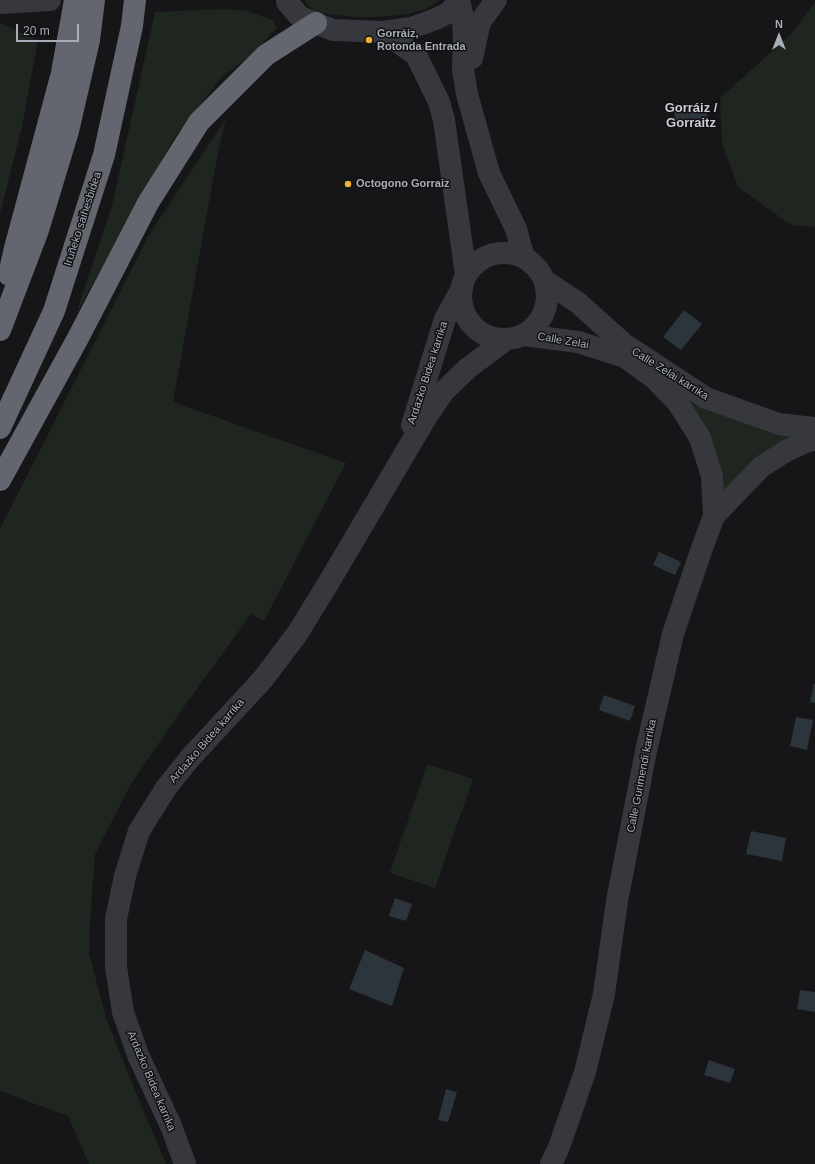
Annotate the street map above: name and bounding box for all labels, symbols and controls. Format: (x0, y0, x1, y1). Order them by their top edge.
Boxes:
scale bar (18, 16, 81, 42)
north arrow (759, 16, 799, 56)
text: N (775, 18, 783, 30)
text: 20 m (23, 24, 50, 38)
place label: Gorráiz, Rotonda Entrada (377, 27, 466, 53)
marker: Gorráiz, Rotonda Entrada (364, 35, 374, 45)
district label: Gorráiz / Gorraitz (665, 100, 717, 131)
street label: Iruñeko saihesbidea (62, 170, 104, 268)
place label: Octogono Gorraiz (356, 177, 450, 191)
marker: Octogono Gorraiz (343, 179, 353, 189)
street label: Ardazko Bidea karrika (405, 320, 451, 426)
street label: Calle Zelai (536, 330, 590, 352)
street label: Calle Zelai karrika (629, 345, 711, 403)
street label: Ardazko Bidea karrika (167, 696, 247, 786)
street label: Calle Gurimendi karrika (625, 718, 659, 834)
street label: Ardazko Bidea karrika (124, 1029, 178, 1133)

